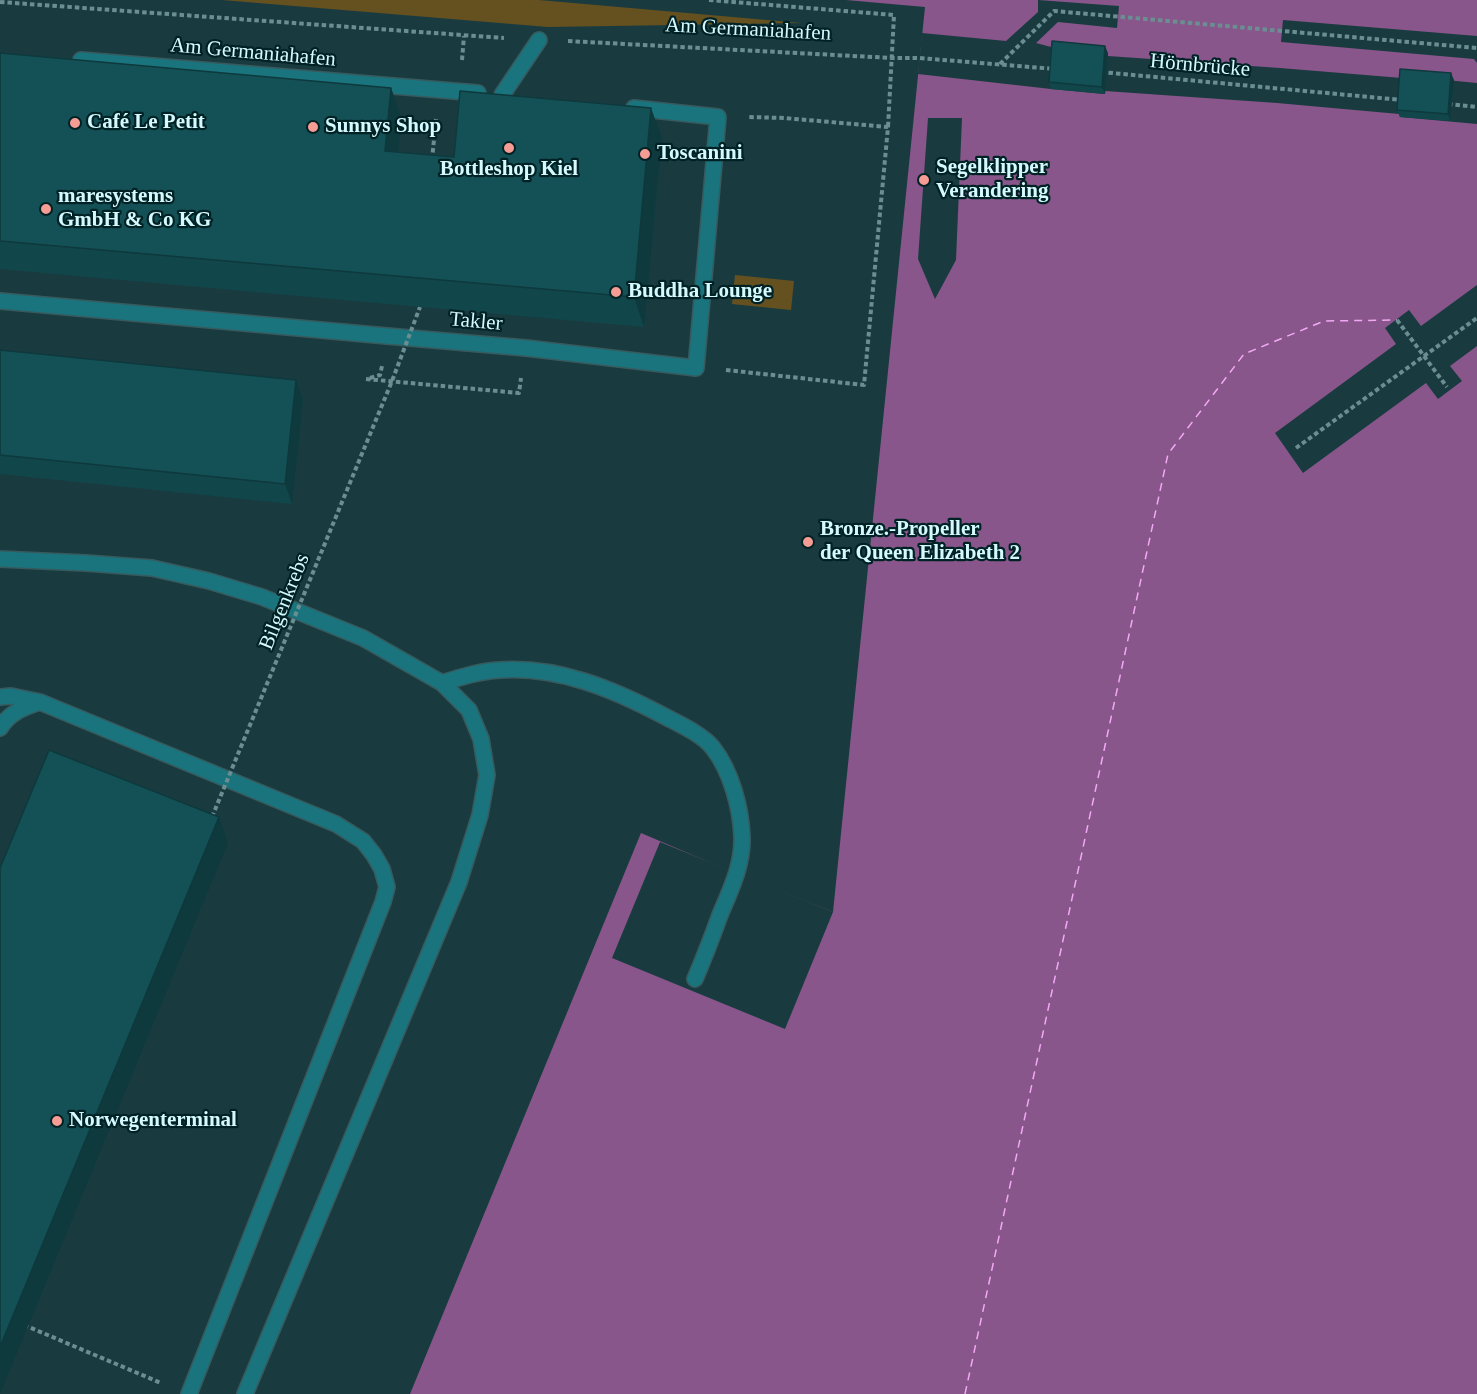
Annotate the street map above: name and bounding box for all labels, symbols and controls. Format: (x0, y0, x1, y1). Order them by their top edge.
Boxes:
street label: Am Germaniahafen (664, 13, 832, 47)
street label: Am Germaniahafen (169, 33, 337, 73)
street label: Hörnbrücke (1149, 49, 1251, 83)
place label: Café Le Petit (87, 110, 205, 136)
place label: Sunnys Shop (325, 114, 441, 140)
marker: Café Le Petit (68, 116, 82, 130)
marker: Sunnys Shop (306, 120, 320, 134)
marker: Bottleshop Kiel (502, 141, 516, 155)
place label: Toscanini (657, 141, 743, 167)
marker: Toscanini (638, 147, 652, 161)
place label: Segelklipper Verandering (936, 155, 1048, 205)
place label: Bottleshop Kiel (440, 157, 578, 183)
marker: Segelklipper Verandering (917, 173, 931, 187)
place label: maresystems GmbH & Co KG (58, 184, 211, 234)
marker: maresystems GmbH & Co KG (39, 202, 53, 216)
place label: Buddha Lounge (628, 279, 772, 305)
marker: Buddha Lounge (609, 285, 623, 299)
street label: Takler (448, 307, 504, 337)
place label: Bronze.-Propeller der Queen Elizabeth 2 (820, 517, 1020, 567)
marker: Bronze.-Propeller der Queen Elizabeth 2 (801, 535, 815, 549)
street label: Bilgenkrebs (254, 550, 316, 654)
place label: Norwegenterminal (69, 1108, 237, 1134)
marker: Norwegenterminal (50, 1114, 64, 1128)

